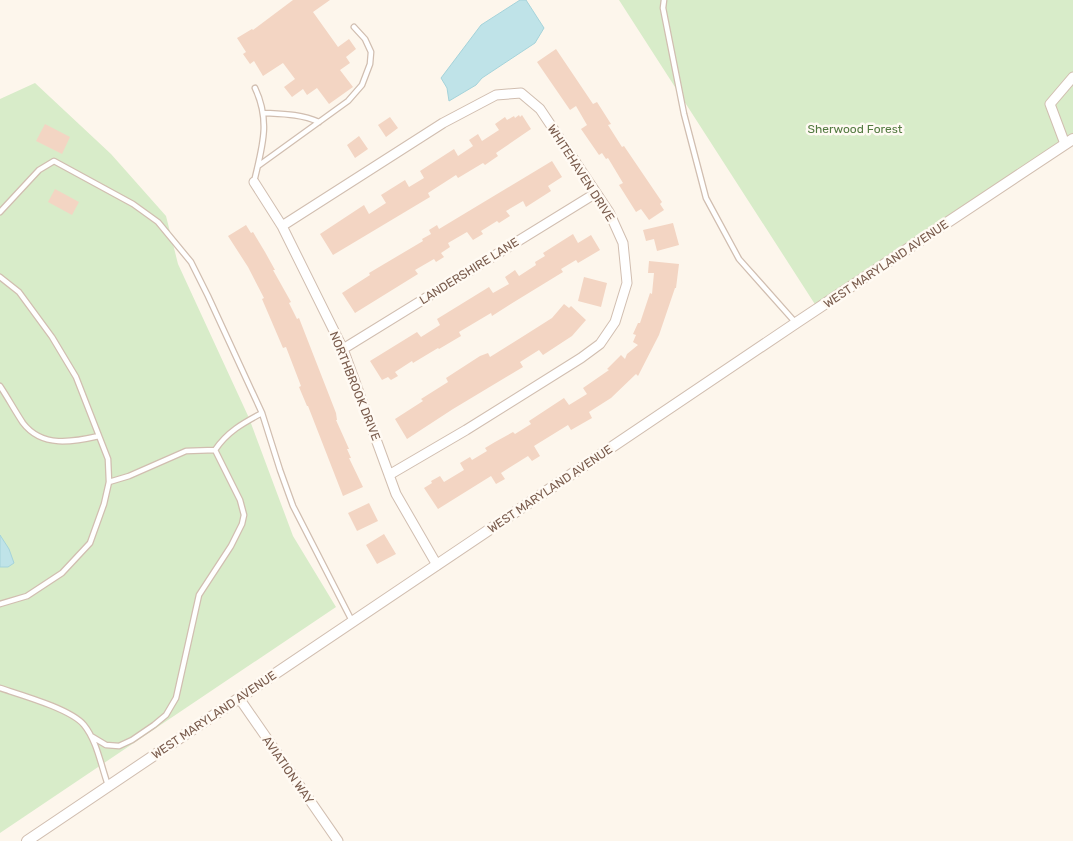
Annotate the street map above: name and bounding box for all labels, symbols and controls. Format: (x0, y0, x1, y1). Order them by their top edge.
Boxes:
street label: WHITEHAVEN DRIVE (544, 122, 618, 224)
park label: Sherwood Forest (807, 122, 903, 136)
street label: WEST MARYLAND AVENUE (821, 217, 951, 311)
street label: LANDERSHIRE LANE (417, 235, 521, 307)
street label: NORTHBROOK DRIVE (327, 329, 383, 443)
street label: WEST MARYLAND AVENUE (485, 442, 615, 536)
street label: WEST MARYLAND AVENUE (149, 668, 279, 762)
street label: AVIATION WAY (259, 733, 317, 807)

